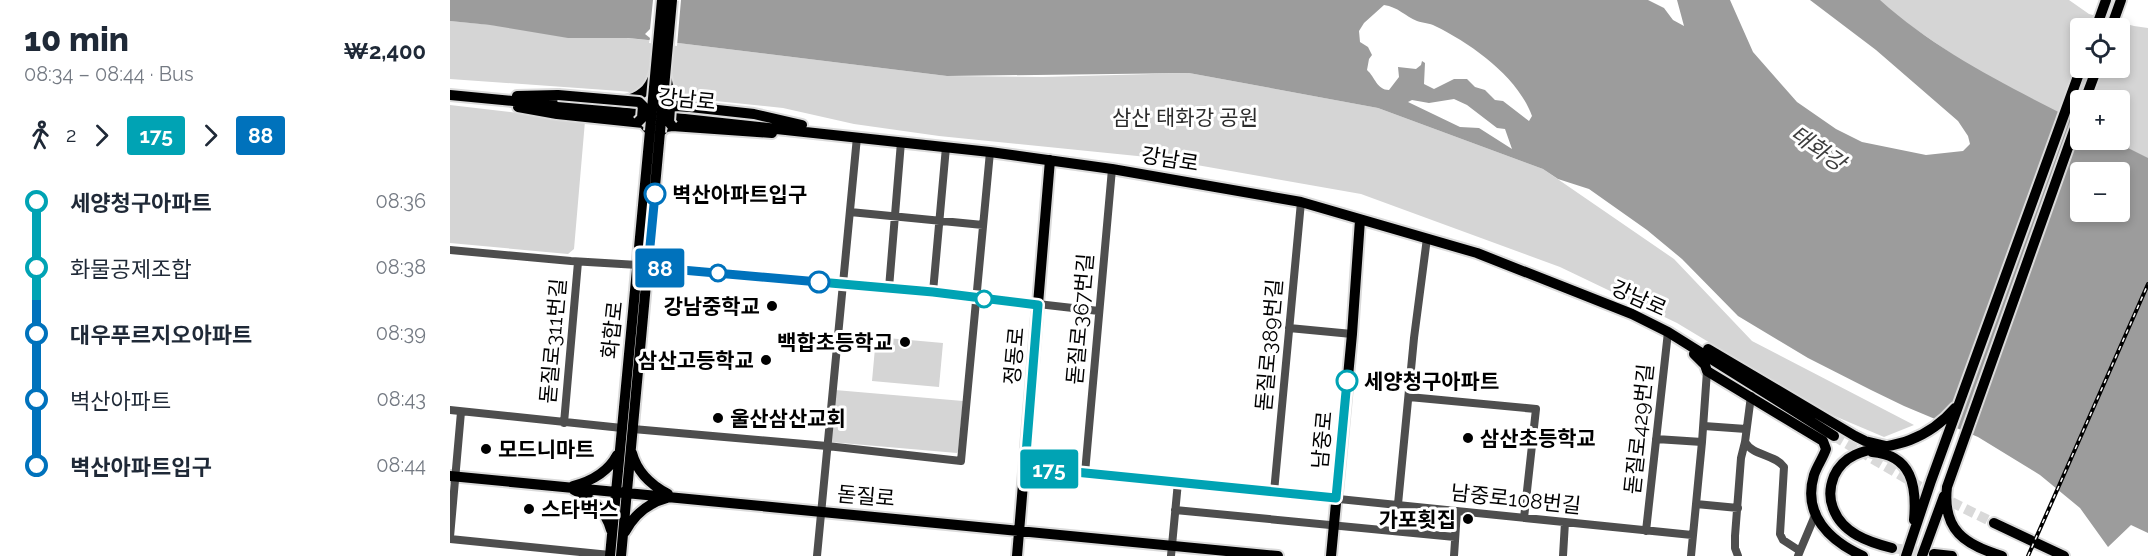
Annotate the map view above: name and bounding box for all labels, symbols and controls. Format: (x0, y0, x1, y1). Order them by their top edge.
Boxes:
map controls (2070, 18, 2130, 222)
button: locate (2070, 18, 2130, 78)
text: 10 min (24, 20, 129, 59)
text: ₩2,400 (344, 38, 426, 64)
text: 08:34 – 08:44 · Bus (24, 62, 194, 86)
street label: 강남로 (657, 84, 717, 114)
button: + (2070, 90, 2130, 150)
park label: 삼산 태화강 공원 (1112, 105, 1258, 130)
icon: walk (24, 119, 57, 152)
icon: forward (85, 119, 118, 152)
icon: forward (194, 119, 227, 152)
water label: 태화강 (1786, 120, 1853, 178)
text: 2 (66, 123, 76, 147)
text: 175 (139, 123, 173, 148)
text: 88 (248, 123, 273, 148)
street label: 강남로 (1139, 142, 1201, 176)
button: − (2070, 162, 2130, 222)
place label: 벽산아파트입구 (672, 182, 807, 207)
marker: 벽산아파트입구 (644, 183, 666, 205)
text: 08:36 (375, 189, 426, 213)
text: 세양청구아파트 (70, 190, 212, 216)
line badge: 88 (633, 248, 687, 288)
street label: 돋질로367번길 (1062, 252, 1098, 386)
text: 08:38 (376, 255, 426, 279)
text: 화물공제조합 (70, 256, 191, 282)
text: 88 (647, 256, 673, 281)
unlabelled marker (709, 264, 727, 282)
unlabelled marker (808, 271, 830, 293)
street label: 강남로 (1607, 275, 1671, 321)
street label: 돋질로311번길 (535, 277, 571, 405)
street label: 돋질로389번길 (1251, 278, 1287, 412)
unlabelled marker (975, 290, 993, 308)
place label: 강남중학교 (663, 294, 760, 319)
marker: 강남중학교 (765, 299, 779, 313)
street label: 화합로 (597, 300, 627, 360)
text: 08:39 (376, 321, 426, 345)
text: 대우푸르지오아파트 (70, 322, 252, 348)
street label: 정동로 (999, 326, 1029, 386)
place label: 백합초등학교 (777, 330, 893, 355)
marker: 백합초등학교 (898, 335, 912, 349)
place label: 삼산고등학교 (638, 348, 754, 373)
marker: 삼산고등학교 (759, 353, 773, 367)
street label: 돋질로429번길 (1620, 362, 1658, 496)
place label: 세양청구아파트 (1364, 369, 1499, 394)
marker: 세양청구아파트 (1336, 370, 1358, 392)
text: 08:43 (377, 387, 426, 411)
text: 벽산아파트 (70, 388, 171, 414)
place label: 울산삼산교회 (730, 406, 846, 431)
street label: 남중로 (1307, 410, 1337, 470)
marker: 울산삼산교회 (711, 411, 725, 425)
place label: 삼산초등학교 (1480, 426, 1596, 451)
marker: 삼산초등학교 (1461, 431, 1475, 445)
place label: 모드니마트 (498, 437, 595, 462)
marker: 모드니마트 (479, 442, 493, 456)
line badge: 175 (1014, 450, 1084, 488)
text: 08:44 (376, 453, 426, 477)
text: 벽산아파트입구 (70, 454, 212, 480)
text: 175 (1032, 457, 1066, 482)
street label: 남중로108번길 (1450, 480, 1582, 518)
street label: 돋질로 (836, 481, 896, 511)
place label: 스타벅스 (541, 497, 618, 522)
marker: 스타벅스 (522, 502, 536, 516)
place label: 가포횟집 (1379, 507, 1456, 532)
marker: 가포횟집 (1461, 512, 1475, 526)

